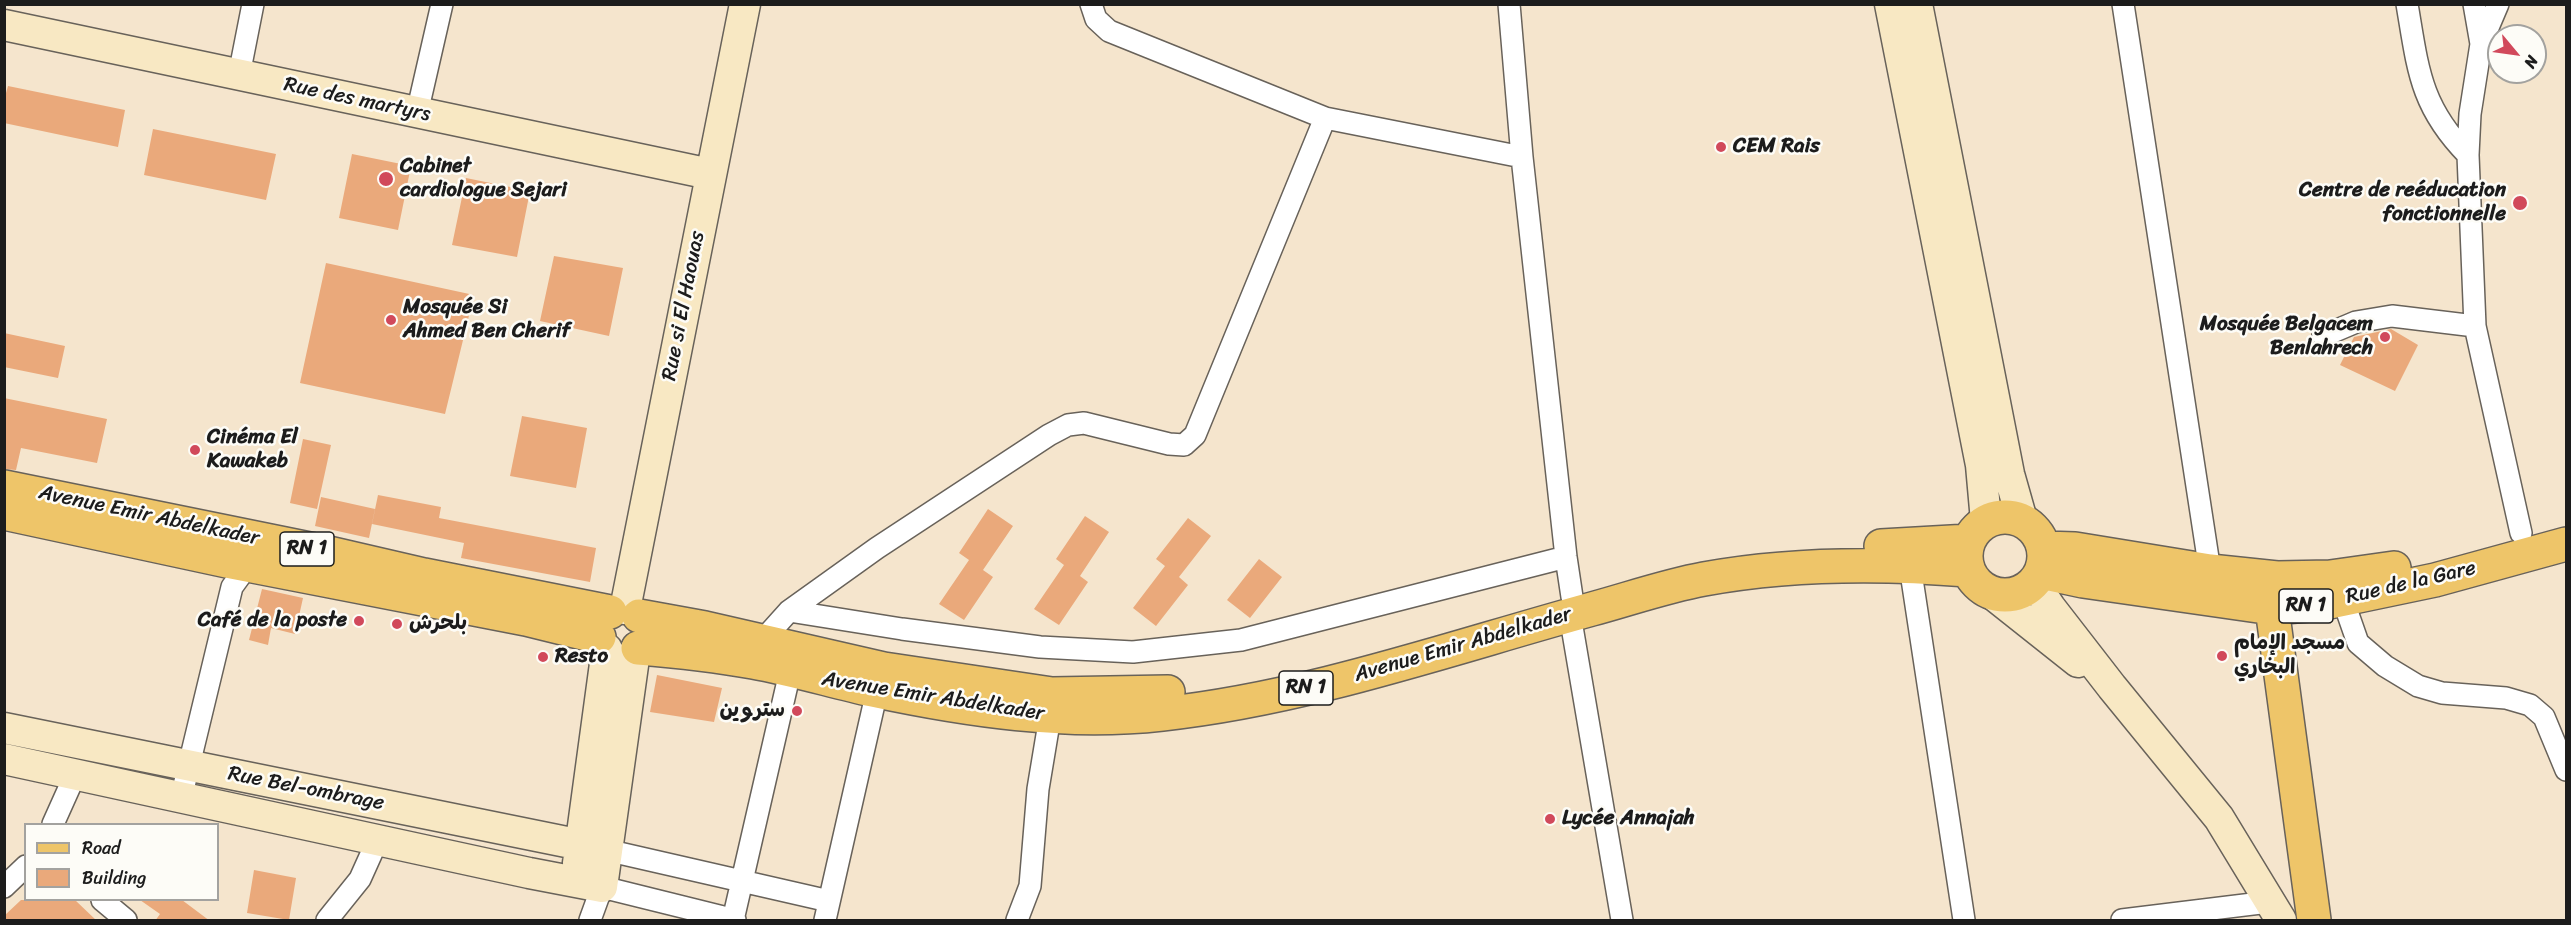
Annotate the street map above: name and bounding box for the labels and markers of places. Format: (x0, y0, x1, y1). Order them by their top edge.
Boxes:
place label: CEM Rais (1733, 134, 1820, 160)
marker: CEM Rais (1714, 140, 1728, 154)
place label: Cabinet cardiologue Sejari (400, 154, 567, 204)
marker: Cabinet cardiologue Sejari (377, 170, 395, 188)
place label: Centre de reéducation fonctionnelle (2299, 178, 2506, 228)
marker: Centre de reéducation fonctionnelle (2511, 194, 2529, 212)
place label: Mosquée Si Ahmed Ben Cherif (403, 295, 570, 345)
place label: Mosquée Belgacem Benlahrech (2200, 312, 2373, 362)
marker: Mosquée Si Ahmed Ben Cherif (384, 313, 398, 327)
marker: Mosquée Belgacem Benlahrech (2378, 330, 2392, 344)
place label: Cinéma El Kawakeb (207, 425, 298, 475)
marker: Cinéma El Kawakeb (188, 443, 202, 457)
place label: Café de la poste (198, 608, 347, 634)
place label: بلحرش (409, 611, 467, 637)
marker: Café de la poste (352, 614, 366, 628)
marker: بلحرش (390, 617, 404, 631)
place label: مسجد الإمام البخاري (2234, 631, 2345, 681)
place label: Resto (555, 644, 608, 670)
marker: مسجد الإمام البخاري (2215, 649, 2229, 663)
marker: Resto (536, 650, 550, 664)
place label: ستروين (719, 698, 785, 724)
marker: ستروين (790, 704, 804, 718)
place label: Lycée Annajah (1562, 806, 1695, 832)
marker: Lycée Annajah (1543, 812, 1557, 826)

